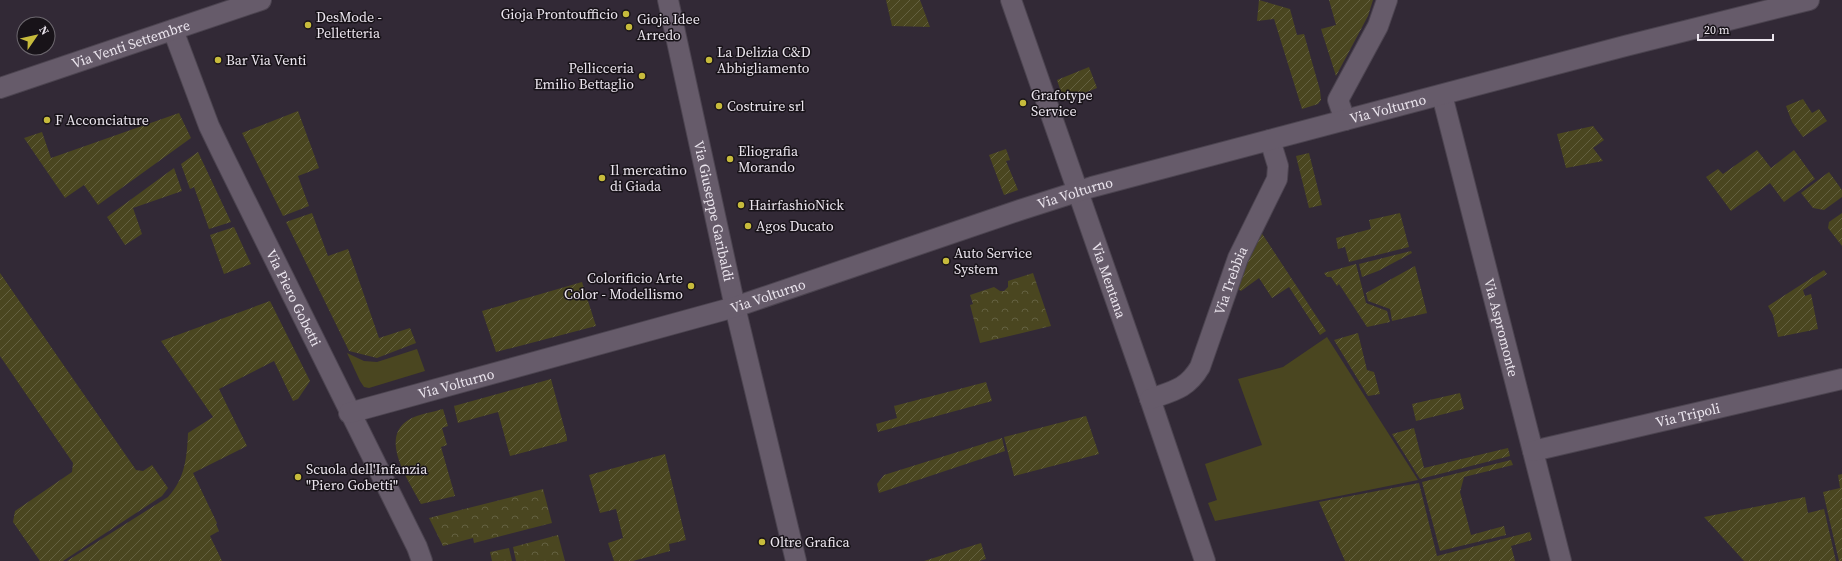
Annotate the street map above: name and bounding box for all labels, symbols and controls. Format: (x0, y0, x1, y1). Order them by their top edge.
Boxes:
place label: Gioja Prontoufficio (501, 4, 618, 24)
place label: DesMode - Pelletteria (316, 7, 382, 43)
marker: Gioja Prontoufficio (621, 9, 631, 19)
place label: Gioja Idee Arredo (637, 9, 700, 45)
street label: Via Venti Settembre (69, 15, 193, 73)
north arrow (16, 16, 56, 56)
scale bar (1698, 16, 1773, 42)
marker: DesMode - Pelletteria (303, 20, 313, 30)
marker: Gioja Idee Arredo (624, 22, 634, 32)
text: 20 m (1704, 22, 1730, 38)
text: N (35, 23, 52, 38)
place label: La Delizia C&D Abbigliamento (717, 42, 811, 78)
place label: Bar Via Venti (226, 50, 307, 70)
marker: Bar Via Venti (213, 55, 223, 65)
marker: La Delizia C&D Abbigliamento (704, 55, 714, 65)
place label: Pellicceria Emilio Bettaglio (534, 58, 635, 94)
marker: Pellicceria Emilio Bettaglio (637, 71, 647, 81)
place label: Grafotype Service (1031, 85, 1093, 121)
street label: Via Volturno (1348, 89, 1429, 128)
place label: Costruire srl (727, 96, 805, 116)
marker: Grafotype Service (1018, 98, 1028, 108)
marker: Costruire srl (714, 101, 724, 111)
place label: F Acconciature (55, 110, 149, 130)
marker: F Acconciature (42, 115, 52, 125)
street label: Via Giuseppe Garibaldi (689, 139, 739, 283)
place label: Eliografia Morando (738, 141, 799, 177)
marker: Eliografia Morando (725, 154, 735, 164)
place label: Il mercatino di Giada (610, 160, 687, 196)
street label: Via Volturno (1035, 172, 1115, 214)
marker: Il mercatino di Giada (597, 173, 607, 183)
place label: HairfashioNick (749, 195, 844, 215)
marker: HairfashioNick (736, 200, 746, 210)
place label: Agos Ducato (756, 216, 834, 236)
marker: Agos Ducato (743, 221, 753, 231)
street label: Via Mentana (1086, 240, 1132, 322)
street label: Via Trebbia (1209, 242, 1253, 317)
place label: Auto Service System (954, 243, 1032, 279)
street label: Via Piero Gobetti (261, 246, 326, 350)
marker: Auto Service System (941, 256, 951, 266)
place label: Colorificio Arte Color - Modellismo (564, 268, 683, 304)
street label: Via Volturno (728, 274, 808, 318)
street label: Via Aspromonte (1479, 276, 1524, 379)
marker: Colorificio Arte Color - Modellismo (686, 281, 696, 291)
street label: Via Volturno (416, 364, 497, 404)
street label: Via Tripoli (1654, 398, 1722, 432)
place label: Scuola dell'Infanzia "Piero Gobetti" (306, 459, 428, 495)
marker: Scuola dell'Infanzia "Piero Gobetti" (293, 472, 303, 482)
place label: Oltre Grafica (770, 532, 851, 552)
marker: Oltre Grafica (757, 537, 767, 547)

